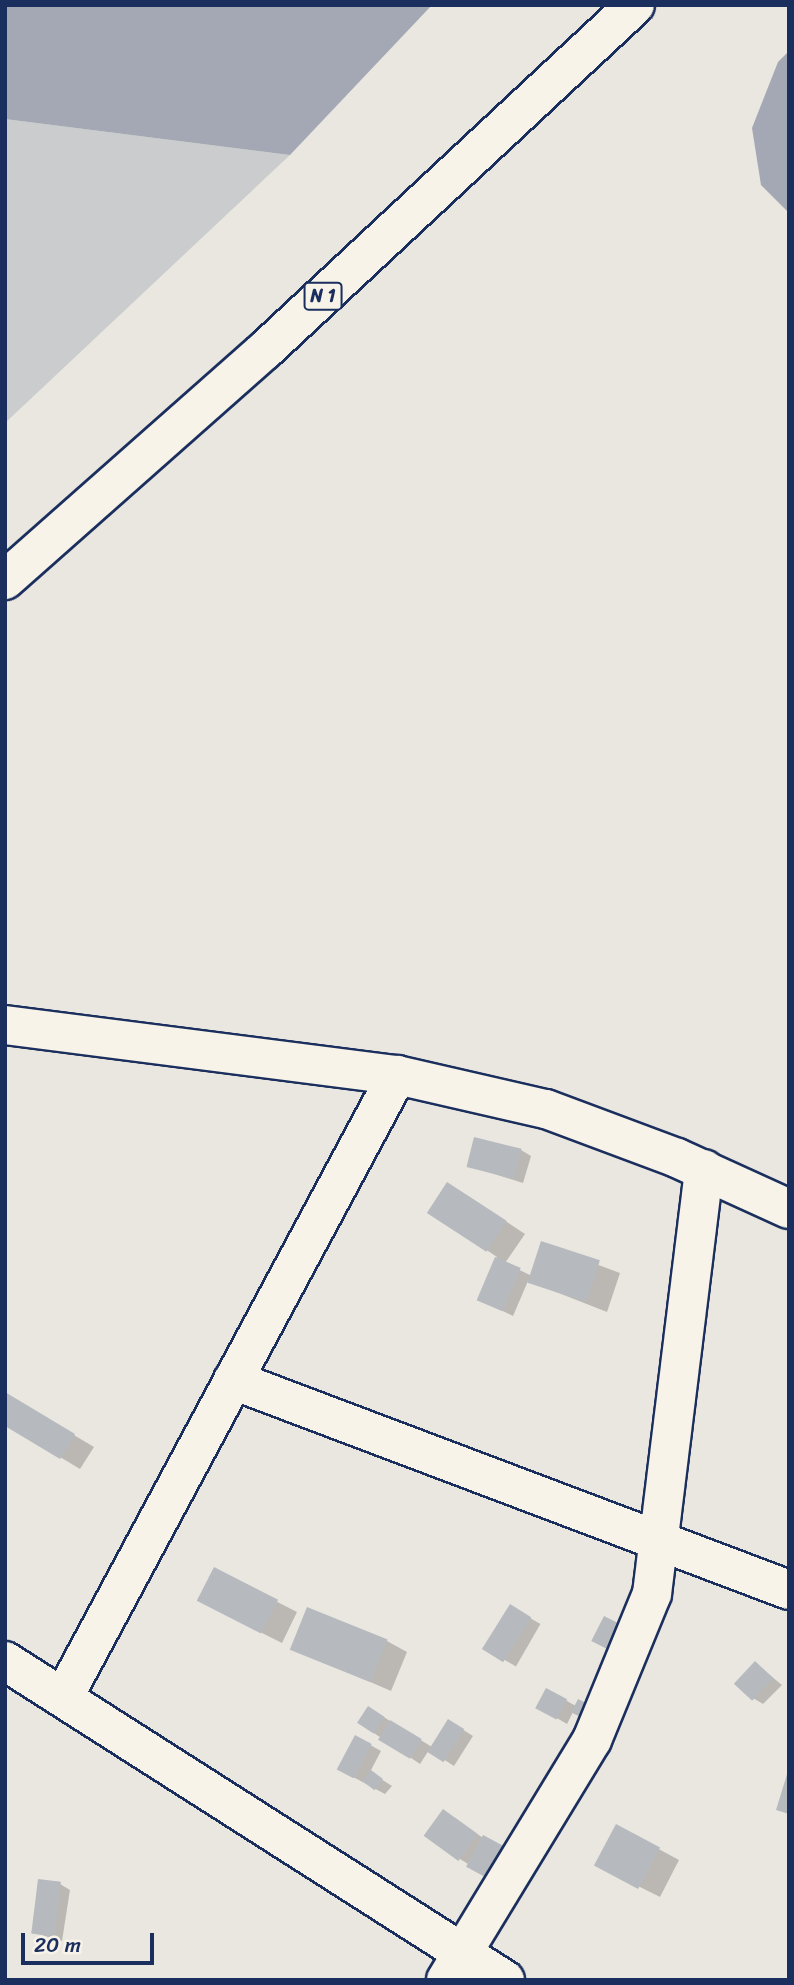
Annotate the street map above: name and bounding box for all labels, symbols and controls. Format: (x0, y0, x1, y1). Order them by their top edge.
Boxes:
road number: N 1 (302, 282, 344, 310)
scale bar (24, 1918, 158, 1962)
text: 20 m (34, 1926, 81, 1964)

